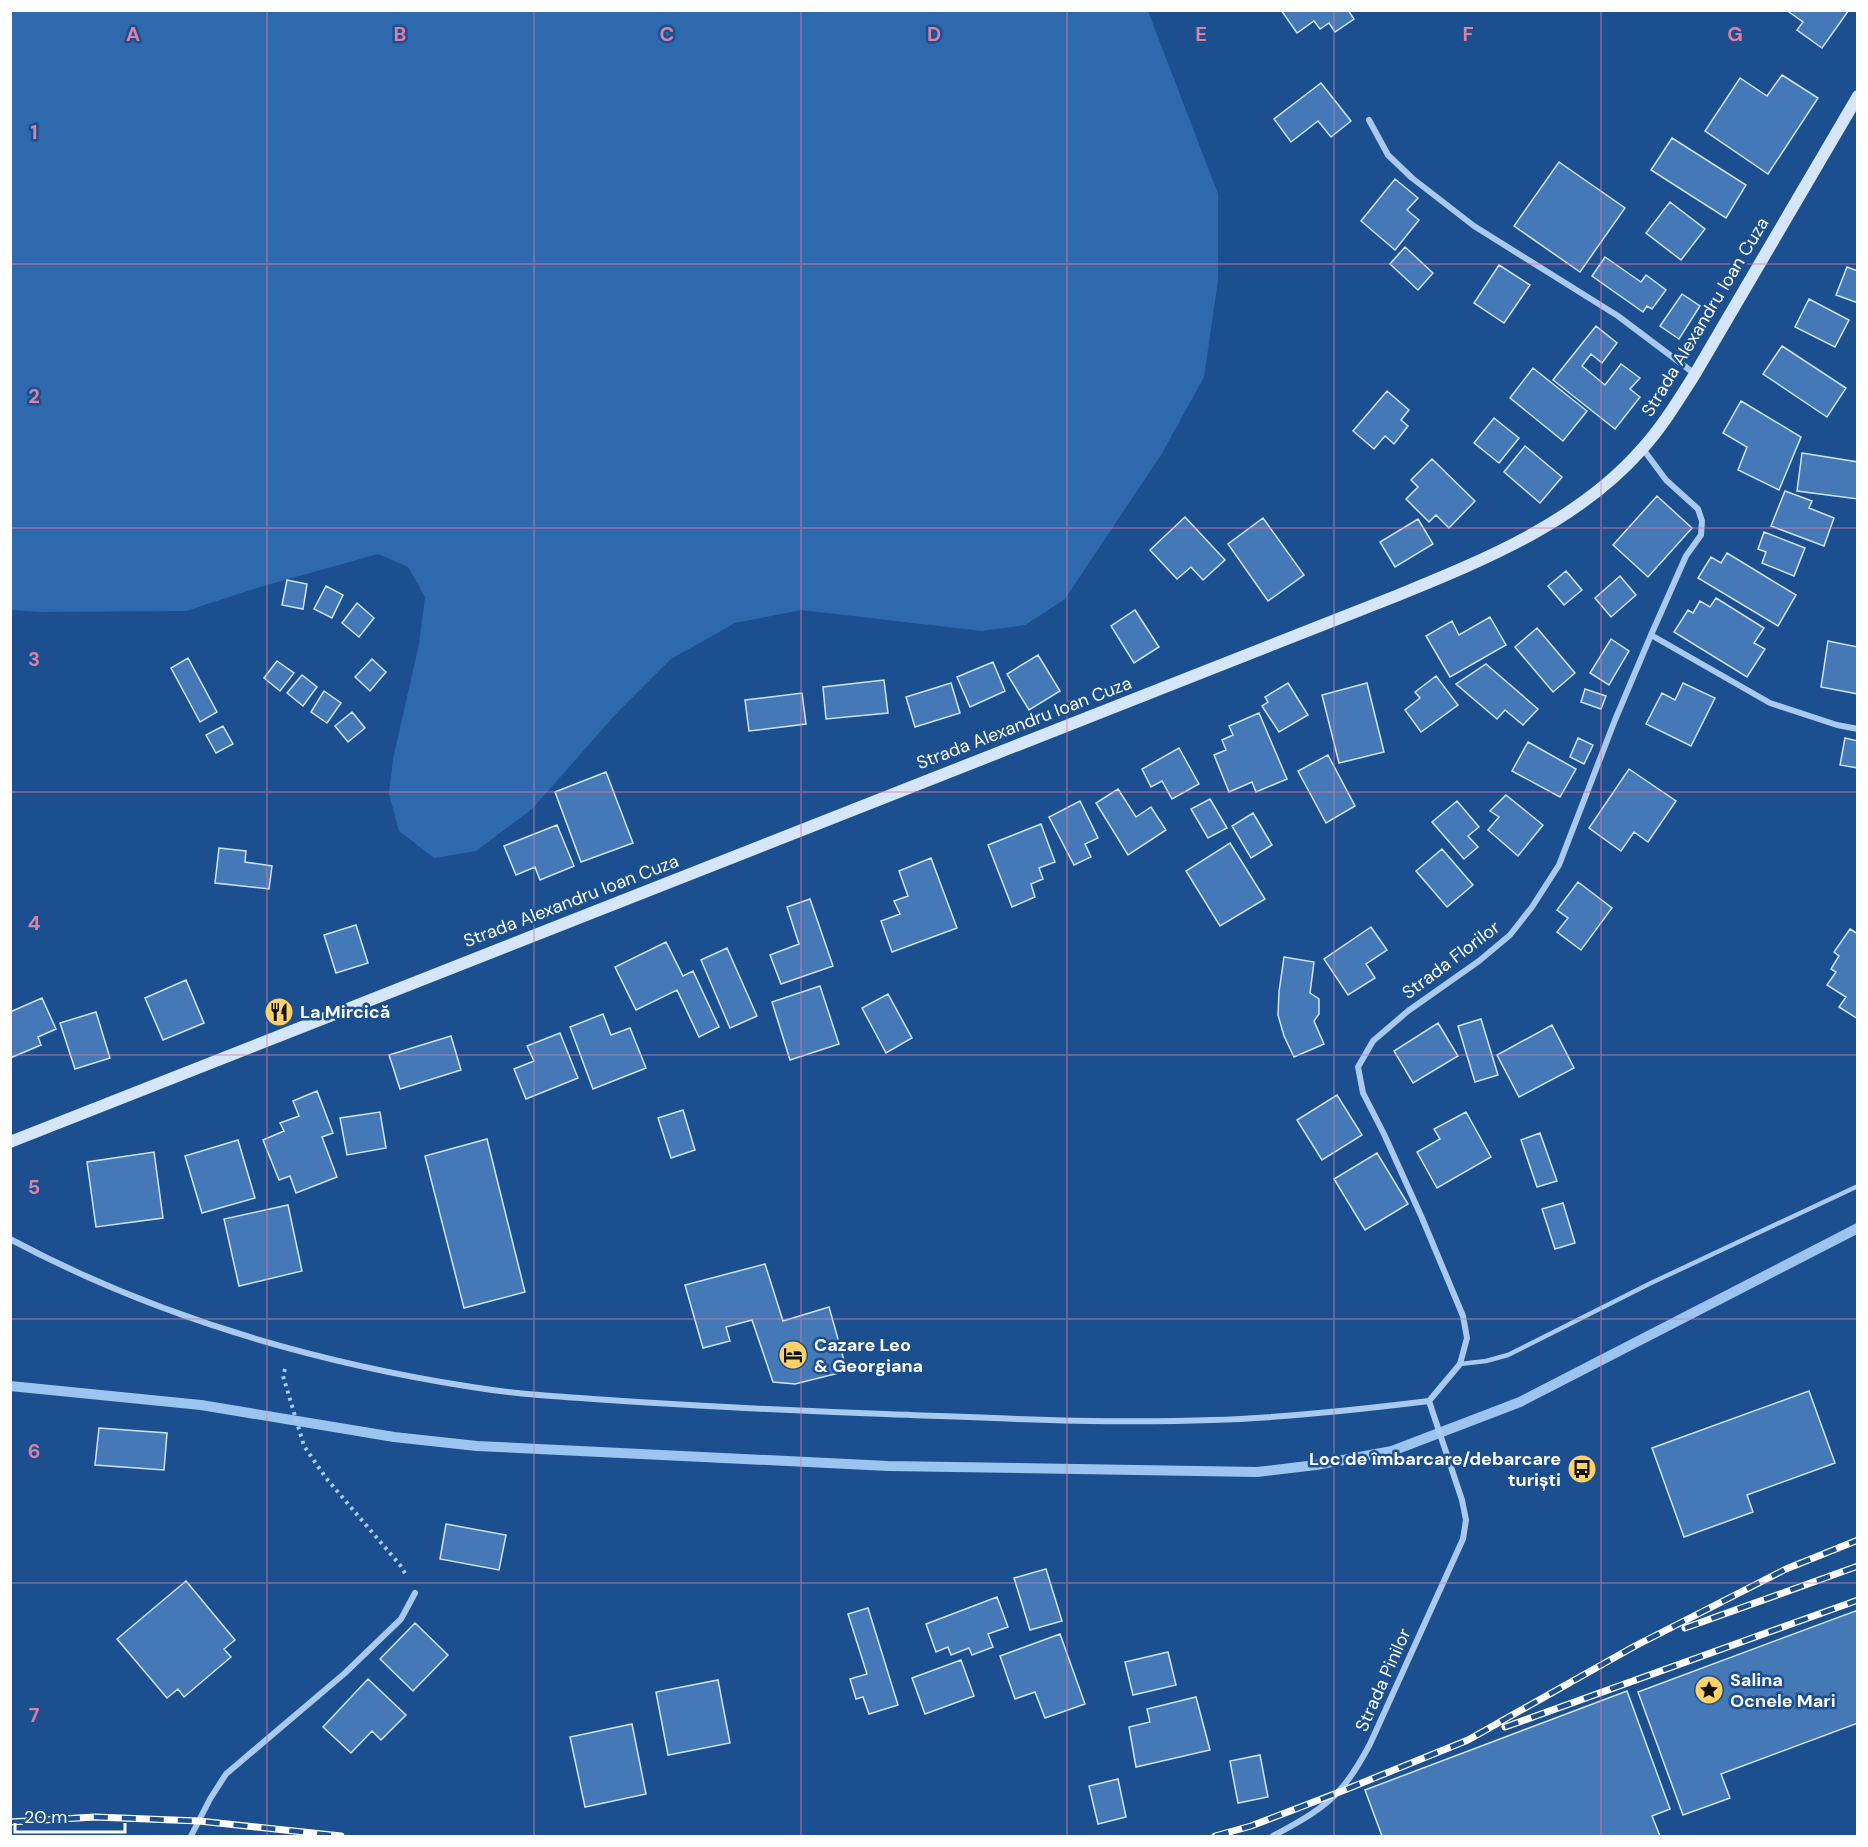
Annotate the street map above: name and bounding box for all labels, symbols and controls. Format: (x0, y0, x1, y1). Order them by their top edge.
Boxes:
text: A (126, 21, 140, 47)
text: B (394, 21, 406, 47)
text: C (660, 21, 674, 47)
text: D (927, 21, 941, 47)
text: E (1195, 21, 1207, 47)
text: F (1462, 21, 1474, 47)
text: G (1727, 21, 1743, 47)
text: 1 (30, 119, 38, 145)
street label: Strada Alexandru Ioan Cuza (1636, 213, 1774, 421)
text: 2 (28, 383, 40, 409)
text: 3 (28, 646, 40, 672)
street label: Strada Alexandru Ioan Cuza (913, 671, 1135, 775)
street label: Strada Alexandru Ioan Cuza (460, 849, 682, 953)
text: 4 (28, 910, 41, 936)
street label: Strada Florilor (1397, 915, 1505, 1005)
restaurant icon: La Mircică (263, 996, 295, 1028)
place label: La Mircică (300, 1000, 390, 1024)
text: 5 (28, 1174, 40, 1200)
place label: Cazare Leo & Georgiana (814, 1333, 923, 1378)
hotel icon: Cazare Leo & Georgiana (777, 1339, 809, 1371)
text: 6 (28, 1438, 40, 1464)
place label: Loc de îmbarcare/debarcare turiști (1309, 1447, 1561, 1492)
bus stop icon: Loc de îmbarcare/debarcare turiști (1566, 1453, 1598, 1485)
street label: Strada Pinilor (1350, 1624, 1417, 1735)
place label: Salina Ocnele Mari (1730, 1668, 1836, 1713)
place icon: Salina Ocnele Mari (1693, 1674, 1725, 1706)
text: 7 (29, 1702, 40, 1728)
scale bar (15, 1796, 124, 1834)
text: 20 m (24, 1805, 67, 1829)

